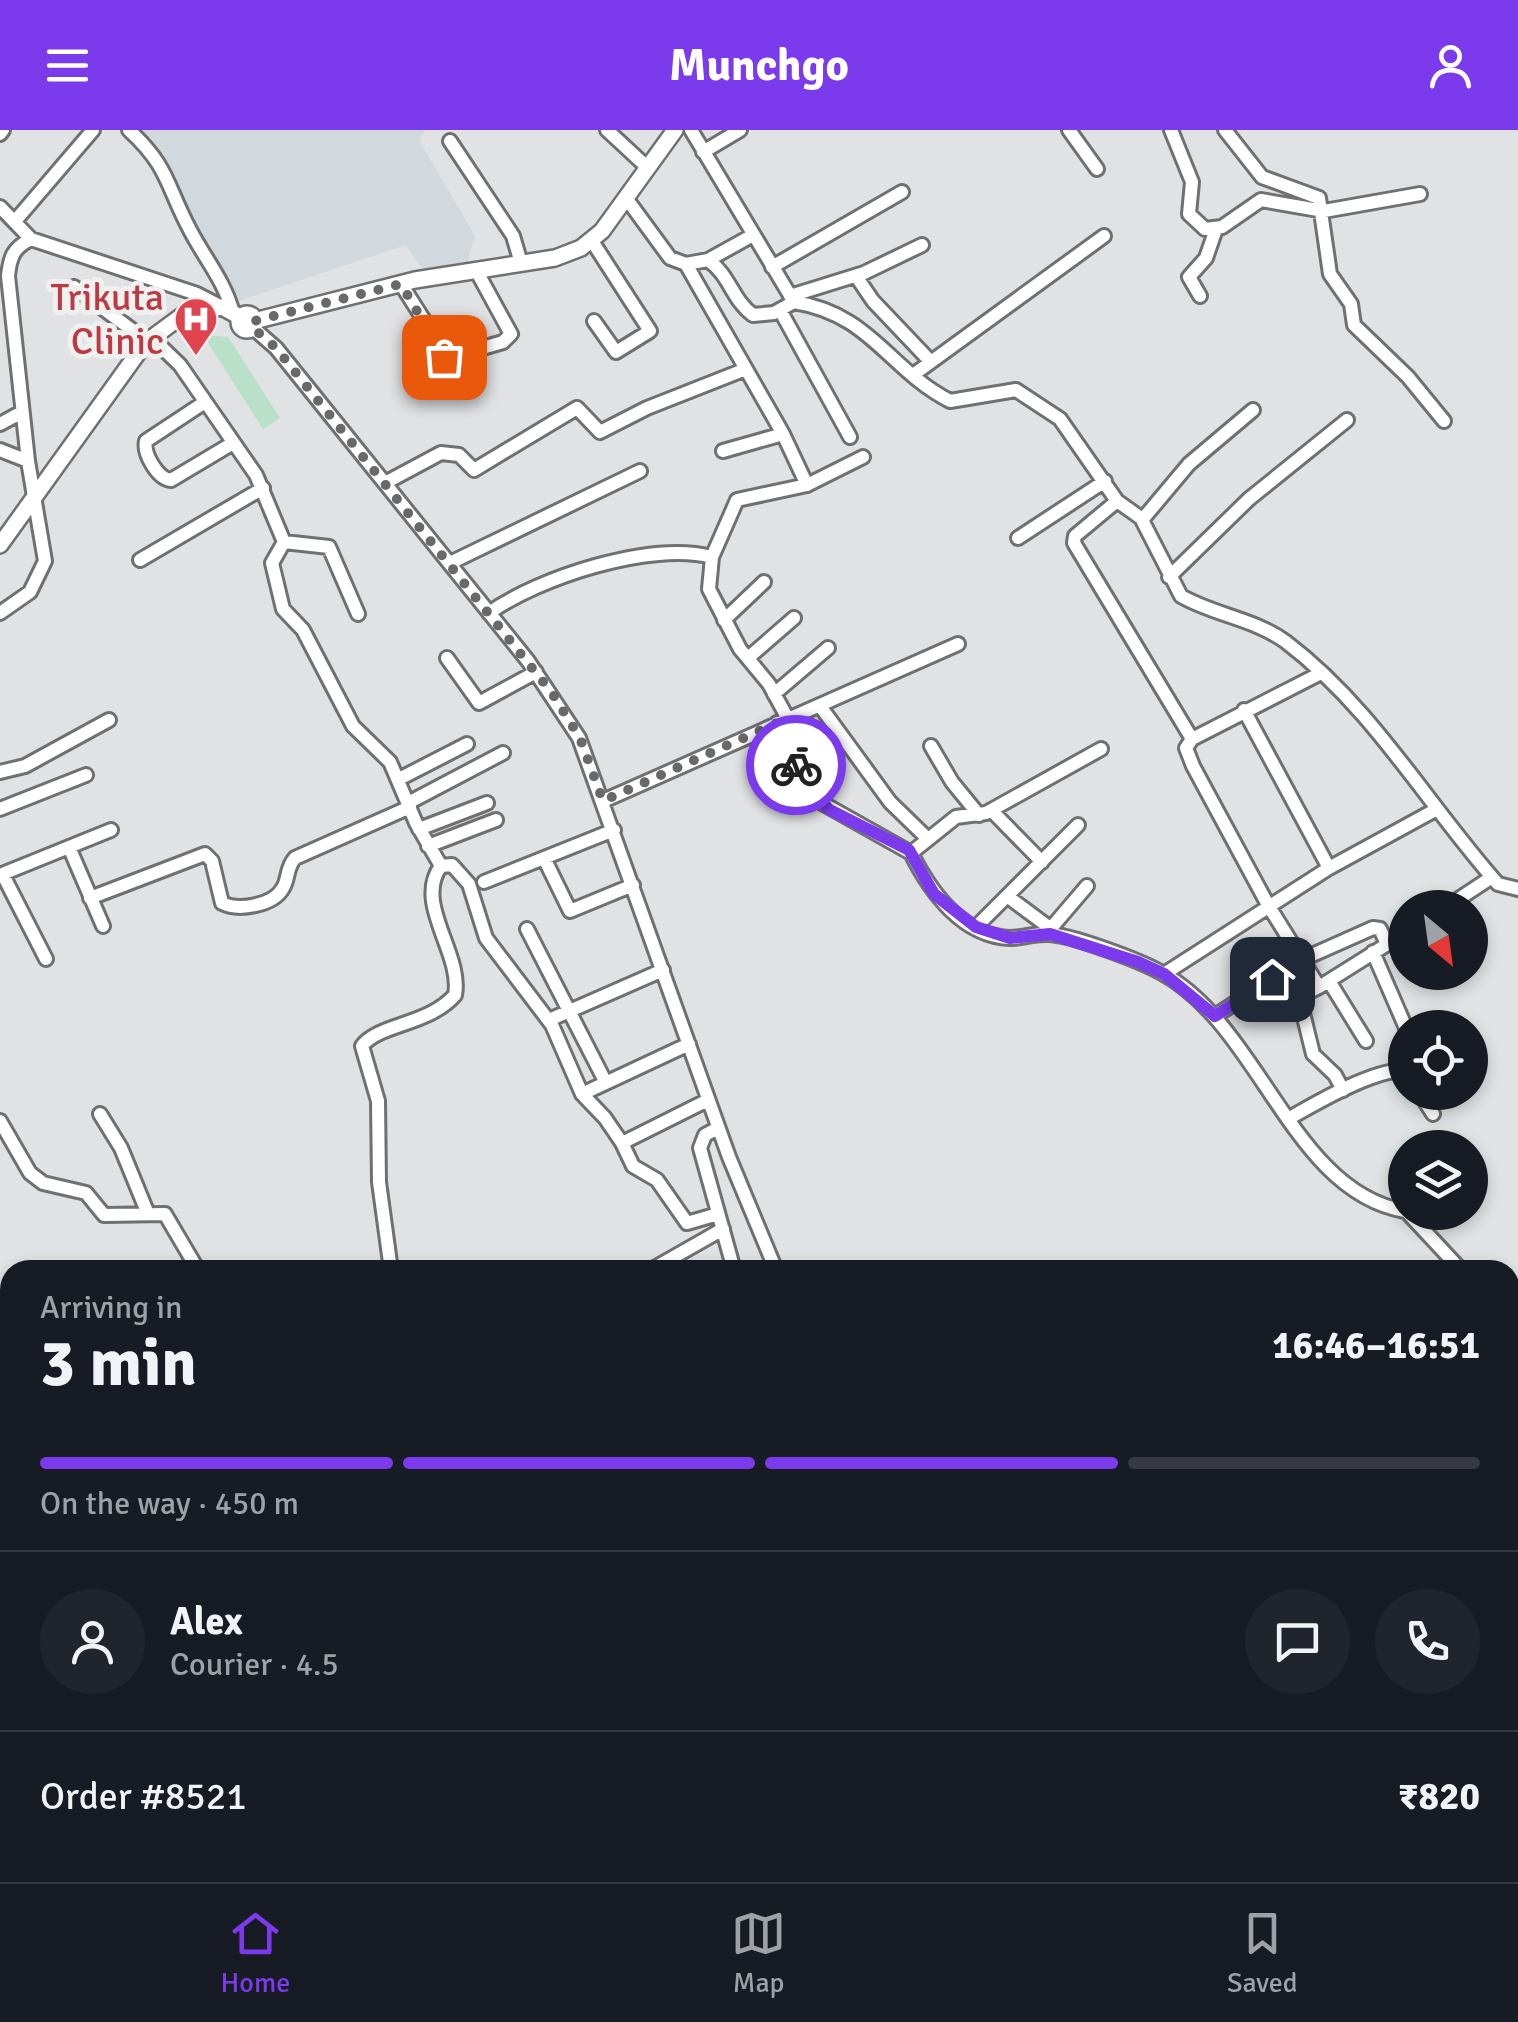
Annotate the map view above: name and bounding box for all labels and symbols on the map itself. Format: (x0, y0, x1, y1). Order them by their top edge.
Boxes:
place label: Trikuta Clinic (50, 274, 164, 365)
hospital icon: Trikuta Clinic (173, 296, 219, 357)
pin (402, 315, 487, 400)
courier (746, 715, 846, 815)
north arrow (1388, 890, 1488, 990)
pin (1230, 937, 1315, 1022)

